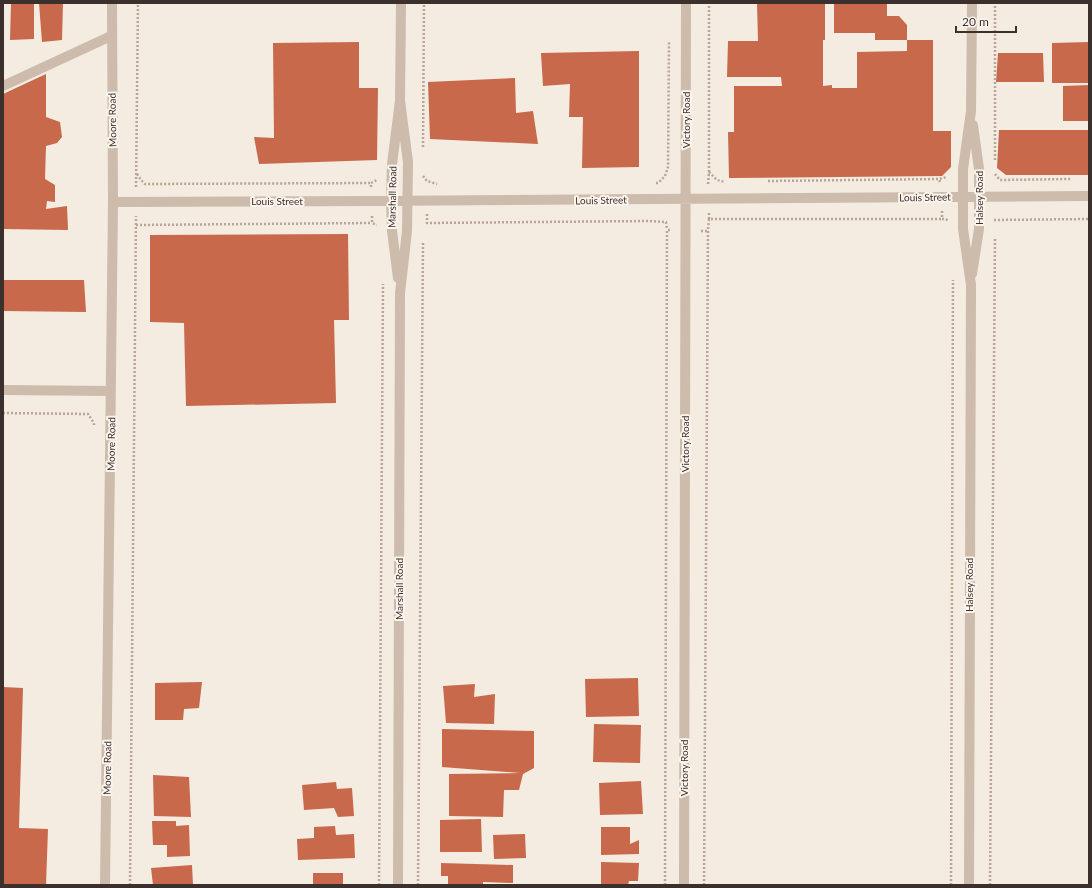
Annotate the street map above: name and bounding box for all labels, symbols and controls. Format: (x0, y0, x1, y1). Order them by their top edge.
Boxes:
scale bar (956, 8, 1016, 34)
text: 20 m (962, 14, 989, 29)
street label: Victory Road (680, 92, 692, 148)
street label: Moore Road (106, 93, 118, 147)
street label: Marshall Road (385, 166, 399, 228)
street label: Halsey Road (973, 171, 985, 225)
street label: Louis Street (899, 191, 951, 203)
street label: Louis Street (575, 194, 627, 206)
street label: Louis Street (251, 195, 303, 207)
street label: Victory Road (679, 416, 691, 472)
street label: Moore Road (105, 417, 117, 471)
street label: Marshall Road (393, 558, 405, 620)
street label: Halsey Road (963, 558, 975, 612)
street label: Victory Road (678, 740, 690, 796)
street label: Moore Road (101, 741, 113, 795)

